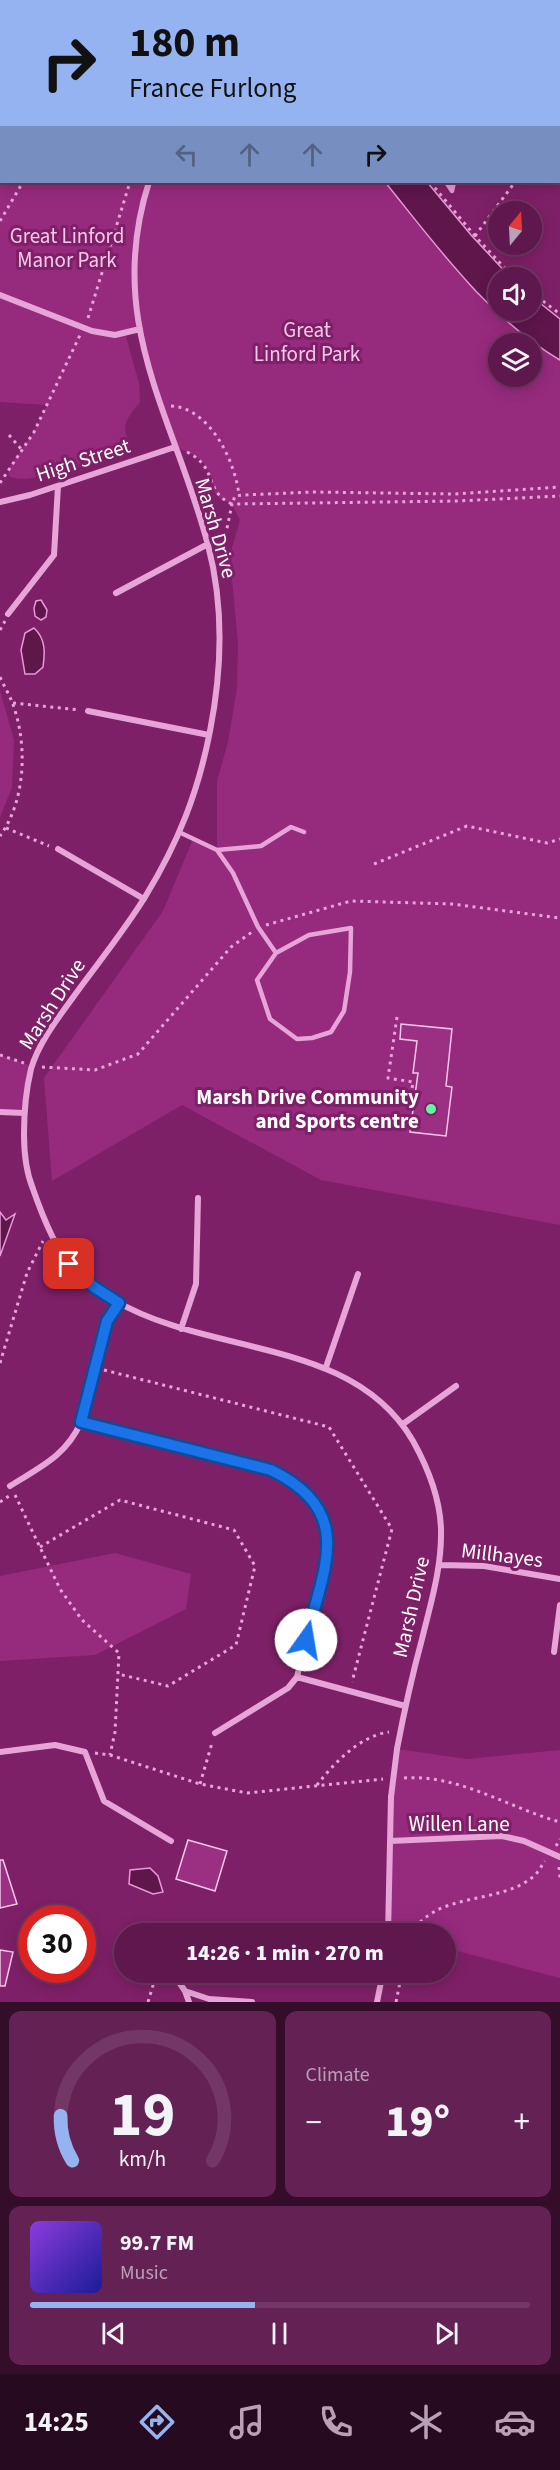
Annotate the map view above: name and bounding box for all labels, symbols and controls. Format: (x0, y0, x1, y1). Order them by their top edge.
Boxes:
text: 180 m (129, 13, 240, 73)
icon: right (30, 24, 108, 102)
text: France Furlong (129, 69, 296, 108)
icon: left (170, 138, 203, 171)
icon: ahead (233, 138, 266, 171)
icon: ahead (296, 138, 329, 171)
icon: right (359, 138, 392, 171)
north arrow (488, 201, 542, 255)
map controls (488, 201, 542, 387)
park label: Great Linford Manor Park (10, 221, 124, 275)
button: sound (488, 267, 542, 321)
park label: Great Linford Park (254, 315, 361, 369)
button: layers (488, 333, 542, 387)
street label: High Street (32, 431, 134, 489)
street label: Marsh Drive (187, 474, 245, 582)
street label: Marsh Drive (11, 953, 93, 1055)
place label: Marsh Drive Community and Sports centre (196, 1082, 419, 1136)
marker: Marsh Drive Community and Sports centre (424, 1102, 438, 1116)
pin (43, 1238, 94, 1289)
icon: arrive (52, 1247, 85, 1280)
street label: Millhayes (459, 1535, 545, 1575)
street label: Marsh Drive (385, 1553, 437, 1661)
position arrow (274, 1608, 338, 1672)
street label: Willen Lane (408, 1809, 510, 1839)
speed limit sign: 30 (18, 1905, 96, 1983)
text: 14:26 · 1 min · 270 m (186, 1937, 384, 1969)
text: Climate (306, 2061, 370, 2089)
text: 19 (109, 2071, 175, 2160)
text: 19° (385, 2090, 450, 2154)
text: − (306, 2099, 322, 2146)
text: + (514, 2099, 530, 2146)
text: km/h (118, 2144, 166, 2175)
text: 99.7 FM (120, 2227, 194, 2259)
text: Music (120, 2259, 168, 2287)
icon: previous (97, 2317, 130, 2350)
icon: pause (263, 2317, 296, 2350)
icon: next (430, 2317, 463, 2350)
icon: directions (136, 2401, 178, 2443)
icon: music (226, 2401, 268, 2443)
icon: phone (315, 2401, 357, 2443)
icon: climate (405, 2401, 447, 2443)
icon: car (494, 2401, 536, 2443)
text: 14:25 (24, 2403, 89, 2442)

